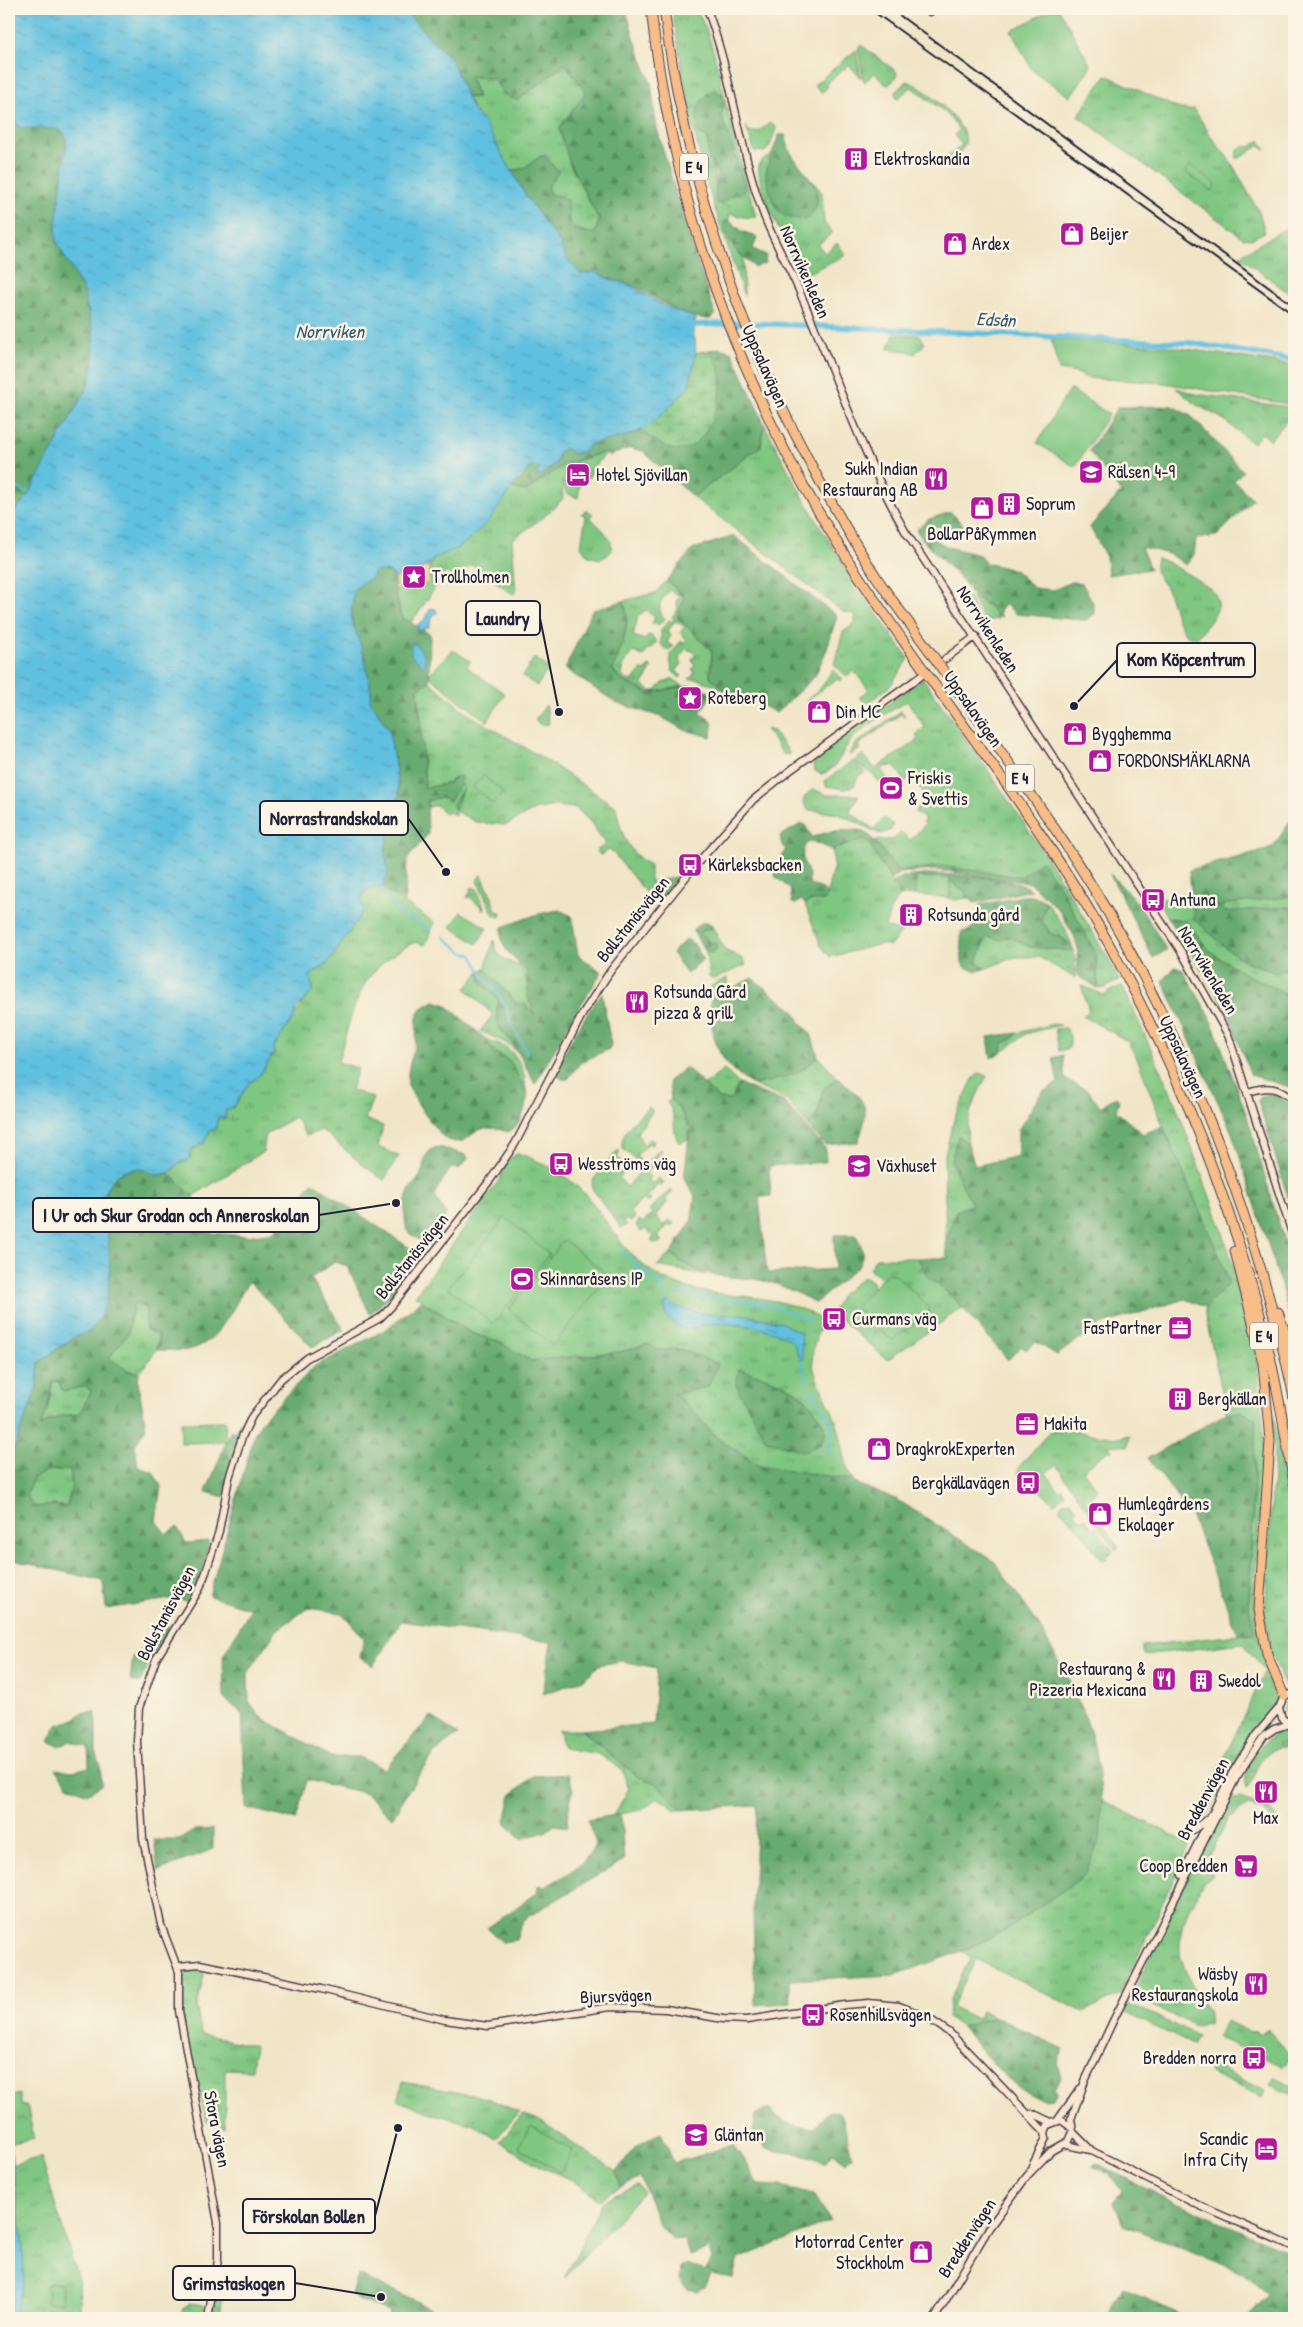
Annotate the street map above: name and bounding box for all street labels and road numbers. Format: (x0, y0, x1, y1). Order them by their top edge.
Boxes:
road number: E 4 (680, 154, 708, 180)
street label: Norrvikenleden (774, 222, 837, 322)
street label: Uppsalavägen (736, 320, 795, 411)
street label: Norrvikenleden (951, 580, 1026, 677)
street label: Uppsalavägen (938, 665, 1009, 752)
road number: E 4 (1006, 764, 1034, 791)
street label: Bollstanäsvägen (590, 870, 675, 967)
street label: Norrvikenleden (1172, 921, 1245, 1019)
street label: Uppsalavägen (1153, 1011, 1214, 1102)
street label: Bollstanäsvägen (369, 1207, 454, 1304)
road number: E 4 (1250, 1322, 1278, 1350)
street label: Bollstanäsvägen (130, 1561, 201, 1665)
street label: Breddenvägen (1170, 1753, 1235, 1844)
street label: Bjursvägen (580, 1982, 652, 2009)
street label: Stora vägen (198, 2089, 237, 2169)
street label: Breddenvägen (932, 2193, 1002, 2282)

